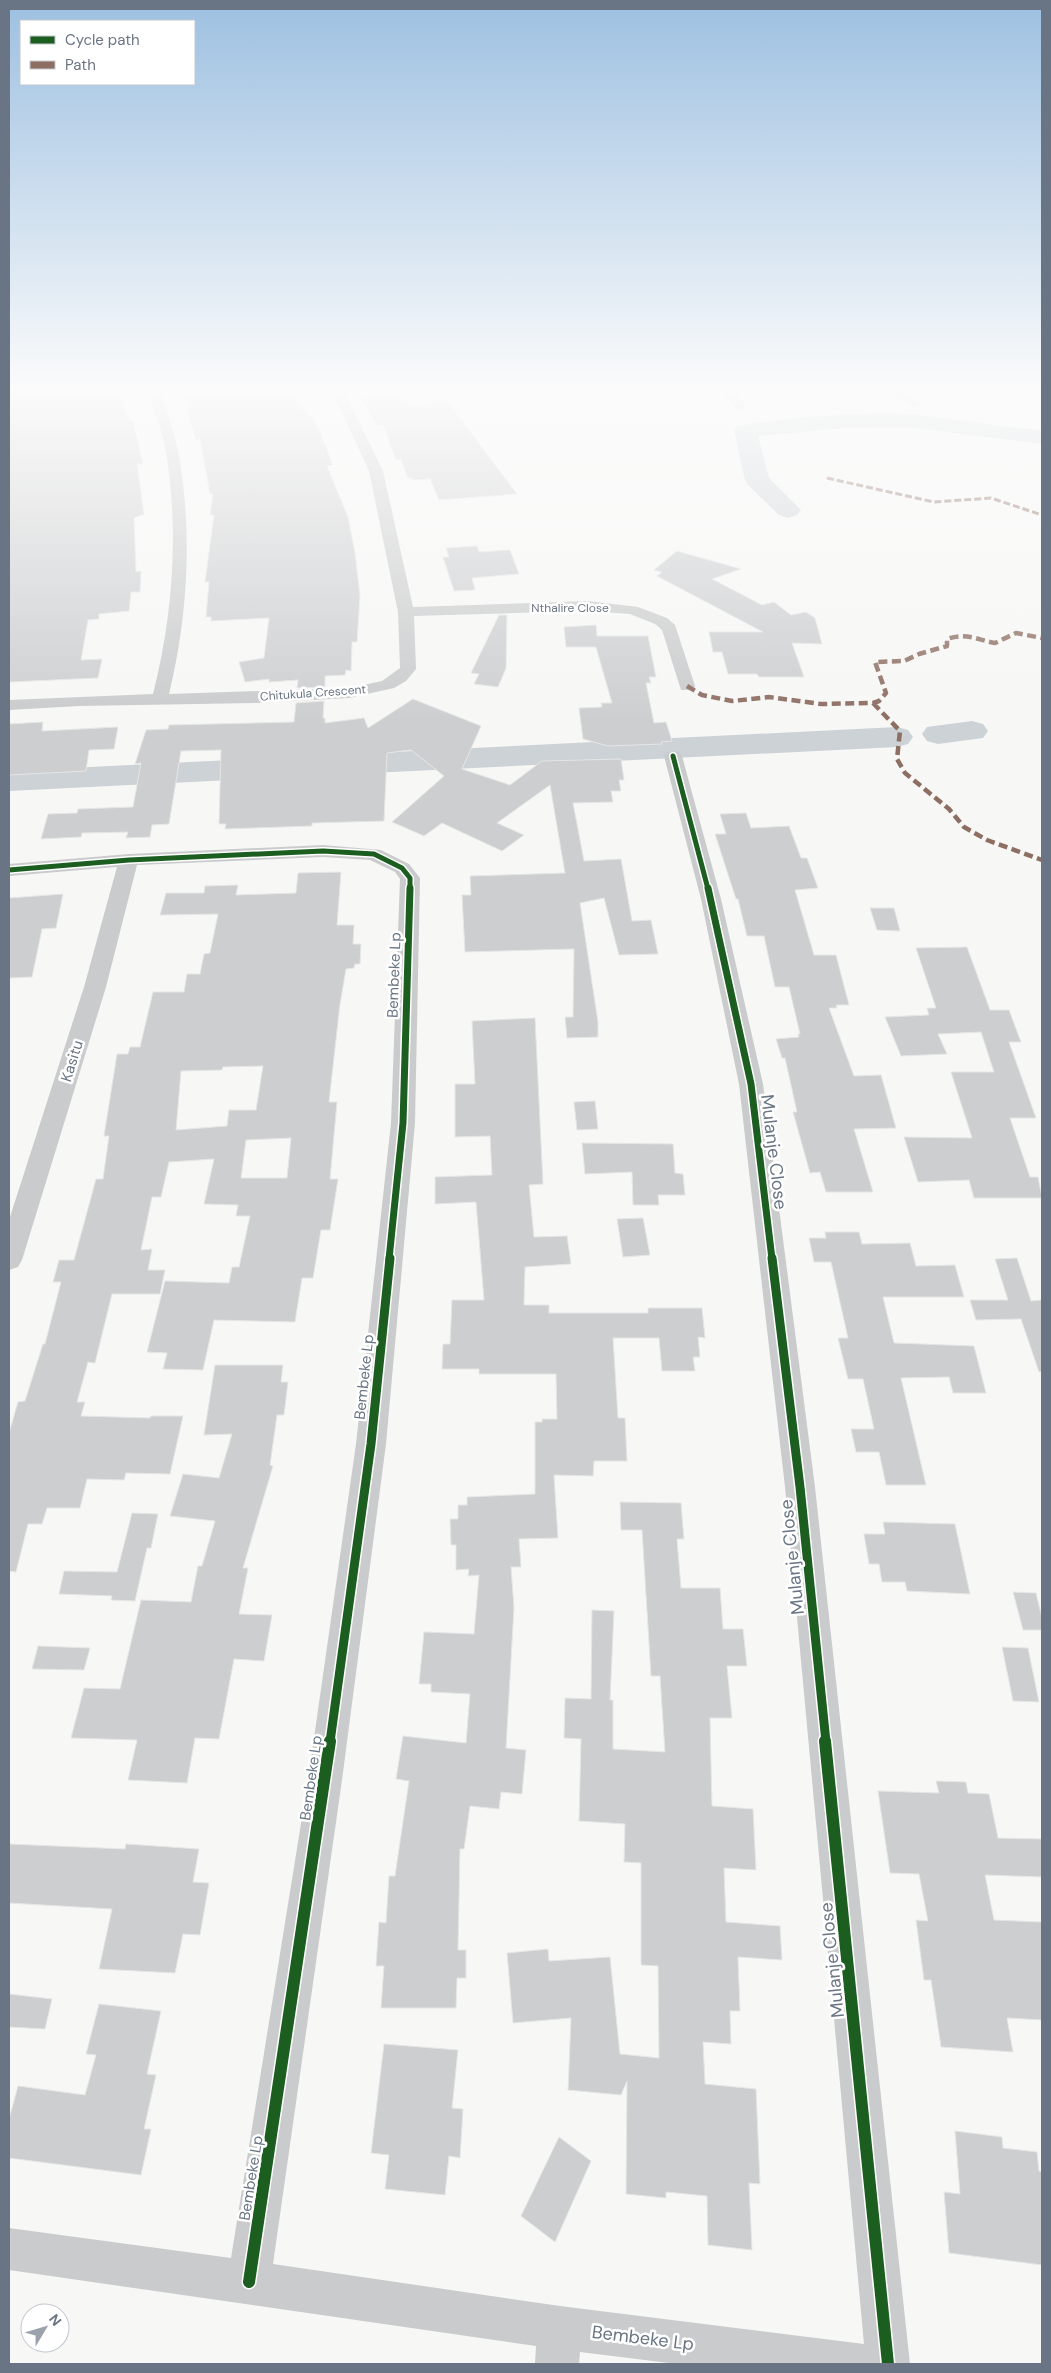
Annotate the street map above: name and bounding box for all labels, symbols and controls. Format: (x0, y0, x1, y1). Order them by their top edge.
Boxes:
legend (20, 20, 195, 85)
text: Cycle path (65, 30, 140, 50)
text: Path (65, 55, 96, 75)
street label: Nthalire Close (531, 600, 609, 616)
street label: Chitukula Crescent (259, 681, 367, 705)
street label: Bembeke Lp (383, 932, 405, 1018)
street label: Kasitu (56, 1038, 88, 1084)
street label: Mulanje Close (755, 1093, 793, 1211)
street label: Bembeke Lp (350, 1333, 378, 1421)
street label: Mulanje Close (774, 1498, 810, 1616)
street label: Bembeke Lp (295, 1734, 327, 1822)
street label: Mulanje Close (814, 1901, 850, 2019)
street label: Bembeke Lp (234, 2134, 268, 2222)
north arrow (20, 2303, 70, 2353)
text: N (45, 2310, 65, 2330)
street label: Bembeke Lp (591, 2320, 695, 2356)

